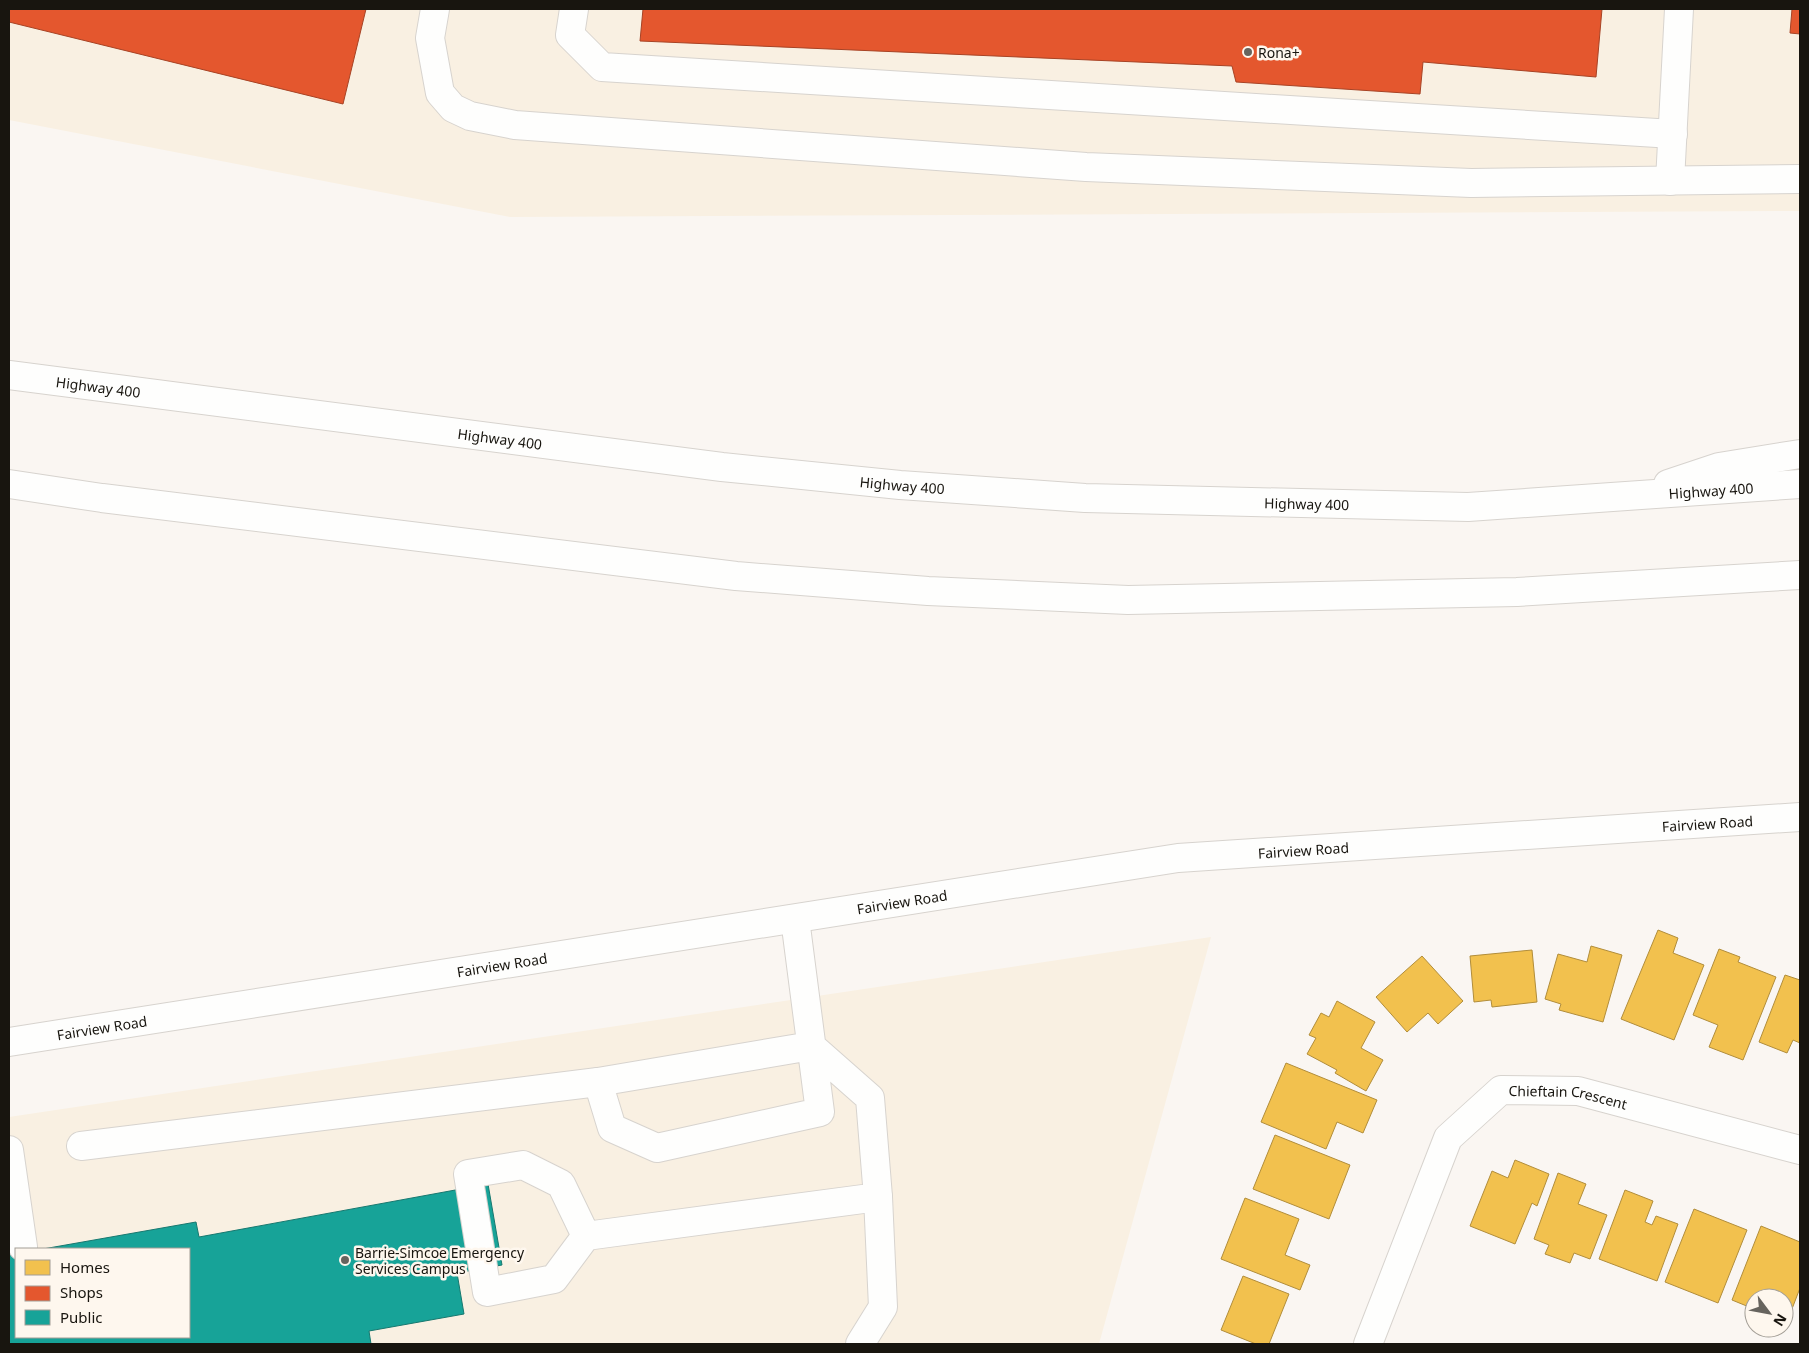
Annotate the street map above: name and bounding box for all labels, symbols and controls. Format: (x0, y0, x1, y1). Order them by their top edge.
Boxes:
place label: Rona+ (1258, 43, 1300, 62)
marker: Rona+ (1242, 46, 1254, 58)
street label: Highway 400 (55, 372, 142, 401)
street label: Highway 400 (457, 423, 543, 453)
street label: Highway 400 (859, 471, 945, 498)
street label: Highway 400 (1668, 478, 1754, 503)
street label: Highway 400 (1264, 493, 1349, 514)
street label: Fairview Road (1661, 811, 1754, 836)
street label: Fairview Road (1257, 837, 1350, 862)
street label: Fairview Road (855, 885, 949, 918)
street label: Fairview Road (455, 948, 548, 981)
street label: Fairview Road (55, 1011, 148, 1044)
street label: Chieftain Crescent (1508, 1081, 1629, 1113)
place label: Barrie-Simcoe Emergency Services Campus (355, 1243, 525, 1278)
legend (15, 1248, 190, 1338)
marker: Barrie-Simcoe Emergency Services Campus (339, 1254, 351, 1266)
text: Homes (60, 1257, 110, 1277)
text: Shops (60, 1282, 103, 1302)
north arrow (1744, 1288, 1794, 1338)
text: Public (60, 1307, 103, 1327)
text: N (1769, 1310, 1792, 1330)

